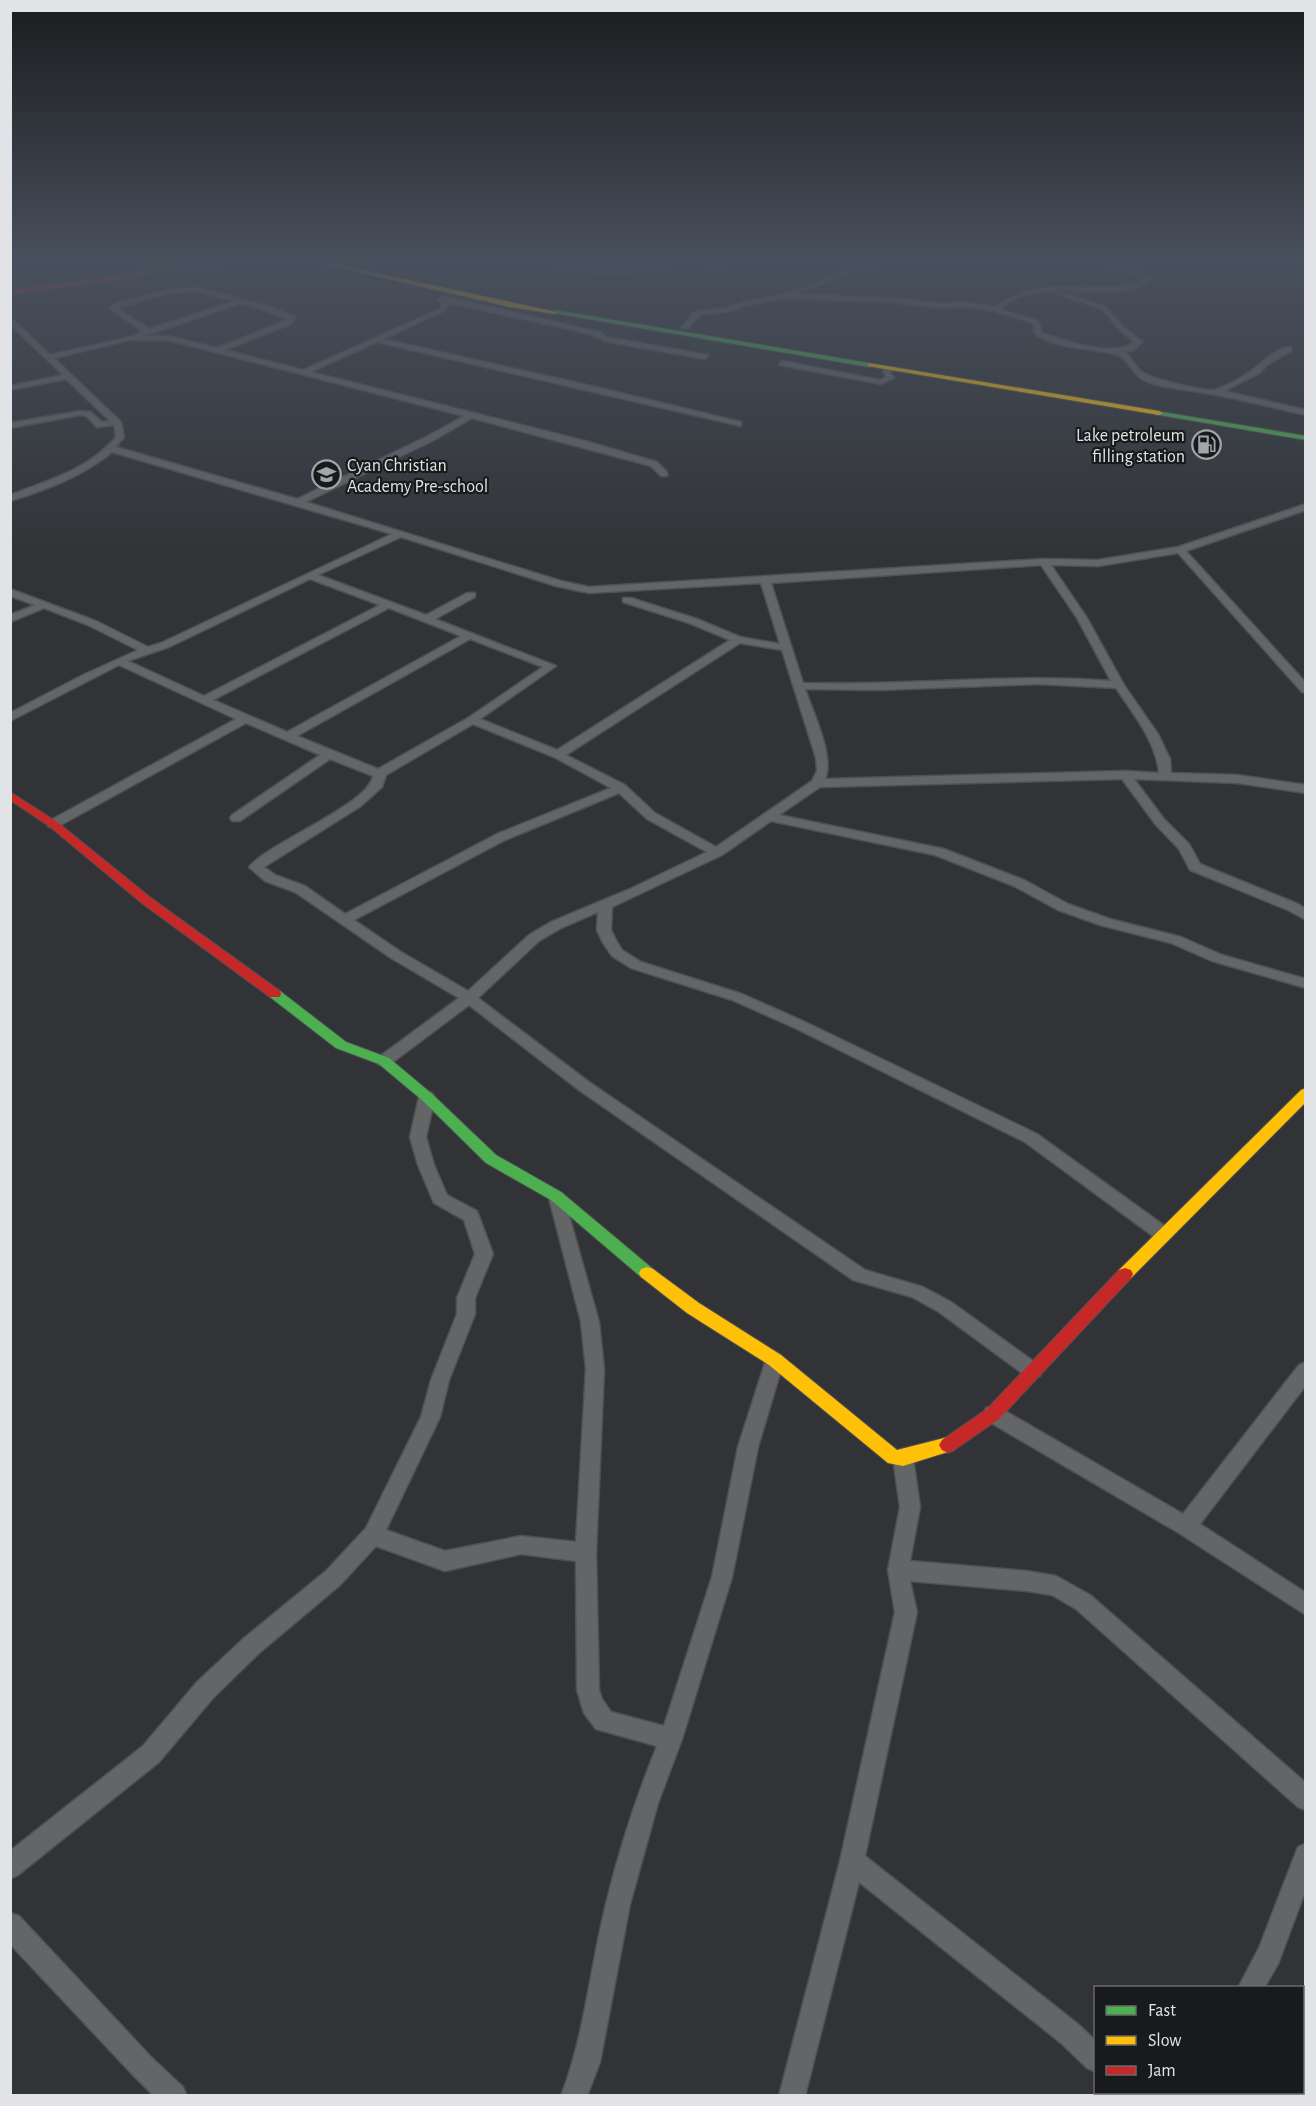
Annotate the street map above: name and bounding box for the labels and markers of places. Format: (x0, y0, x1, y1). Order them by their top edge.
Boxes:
place label: Lake petroleum filling station (1076, 427, 1185, 466)
fuel station icon: Lake petroleum filling station (1190, 429, 1222, 461)
place label: Cyan Christian Academy Pre-school (347, 457, 488, 496)
school or university icon: Cyan Christian Academy Pre-school (310, 459, 342, 491)

